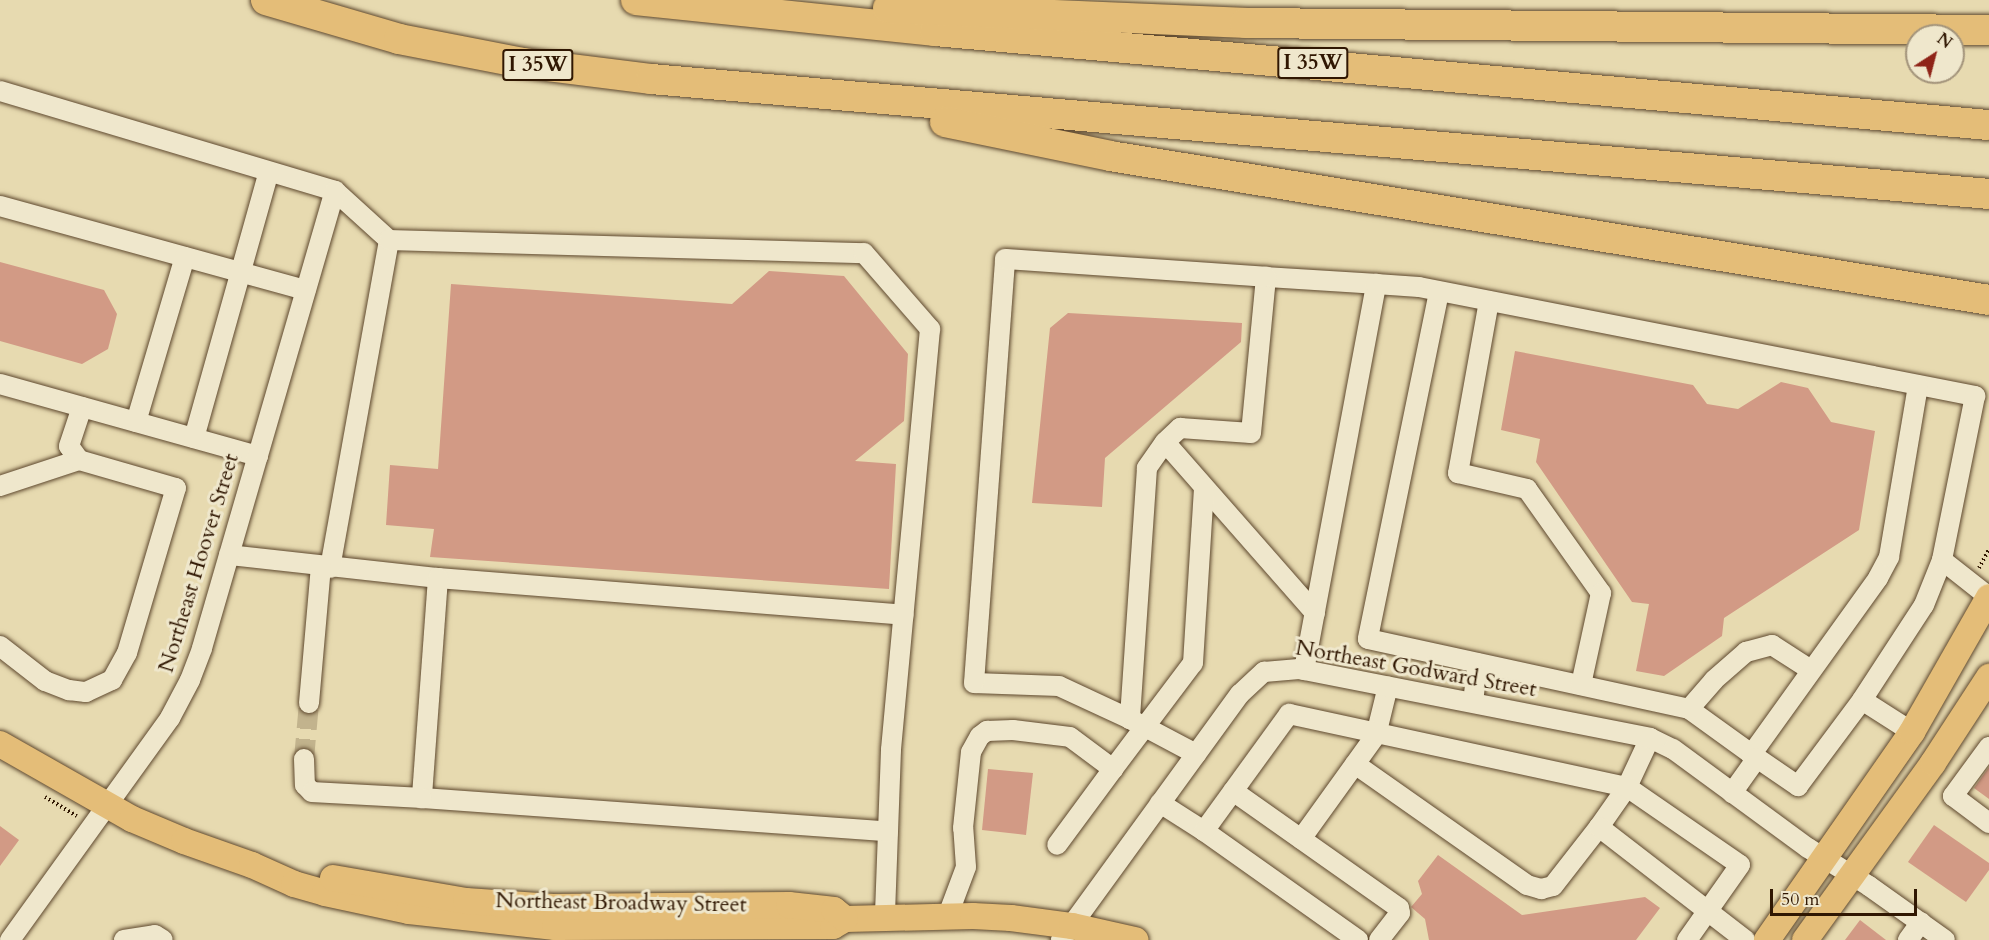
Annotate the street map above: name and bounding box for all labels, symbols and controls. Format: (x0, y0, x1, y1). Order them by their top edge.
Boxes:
north arrow (1905, 24, 1965, 84)
text: N (1932, 28, 1956, 54)
road number: I 35W (1277, 45, 1349, 81)
road number: I 35W (502, 47, 574, 83)
street label: Northeast Hoover Street (153, 450, 245, 676)
street label: Northeast Godward Street (1293, 635, 1539, 703)
scale bar (1773, 877, 1920, 915)
text: 50 m (1781, 887, 1820, 912)
street label: Northeast Broadway Street (495, 888, 747, 918)

